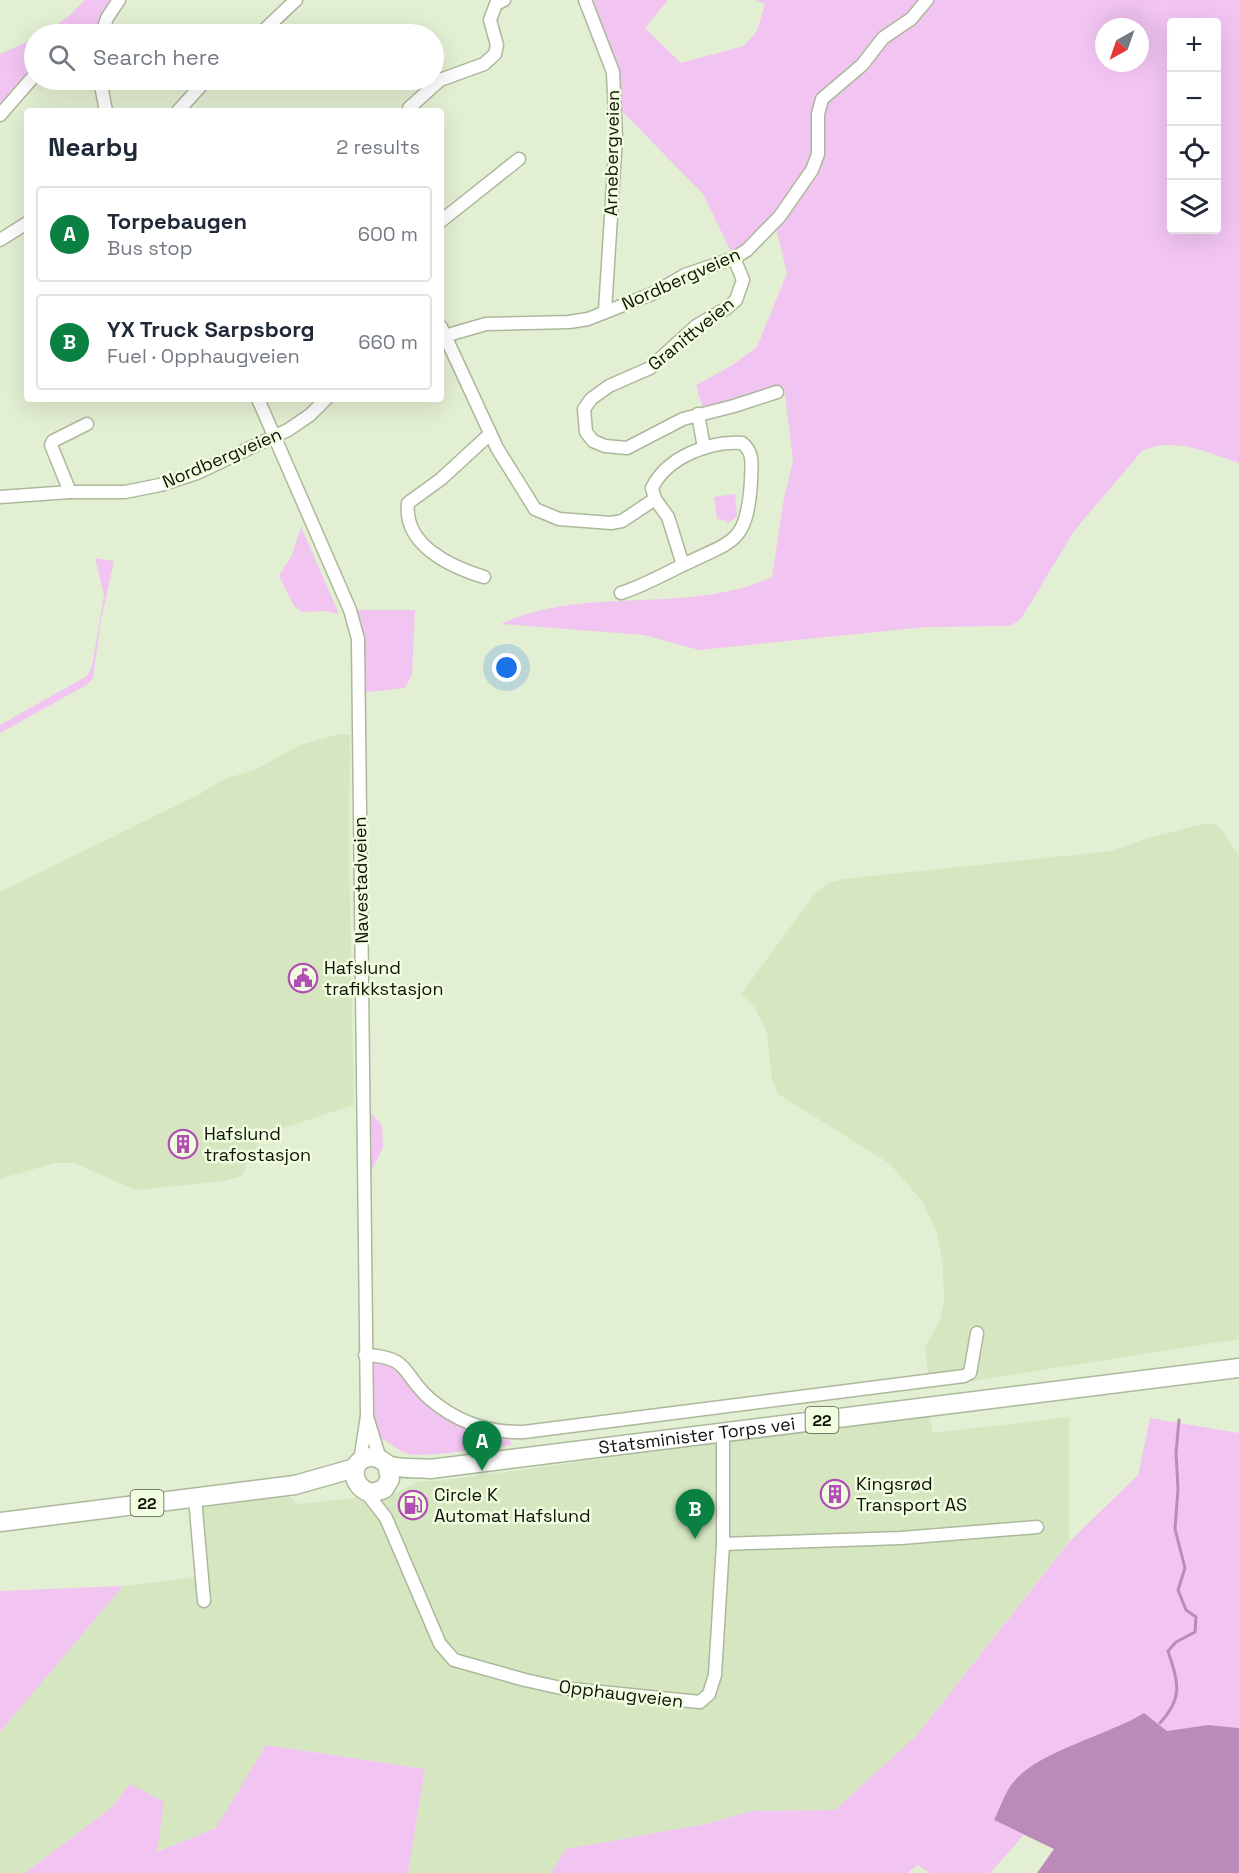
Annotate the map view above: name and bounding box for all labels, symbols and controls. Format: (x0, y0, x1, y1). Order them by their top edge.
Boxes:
north arrow (1095, 18, 1149, 72)
map controls (1167, 18, 1221, 234)
button: + (1167, 18, 1221, 72)
search box (24, 24, 444, 90)
icon: search (45, 41, 78, 74)
text: Search here (93, 43, 220, 71)
button: − (1167, 72, 1221, 126)
street label: Arnebergveien (599, 90, 624, 216)
button: locate (1167, 126, 1221, 180)
text: Nearby (48, 130, 138, 164)
text: 2 results (336, 134, 420, 160)
button: layers (1167, 180, 1221, 234)
text: Torpebaugen (107, 207, 247, 235)
text: A (63, 221, 76, 247)
text: 600 m (358, 221, 418, 247)
text: Bus stop (107, 235, 193, 261)
street label: Nordbergveien (618, 242, 744, 315)
street label: Granittveien (643, 292, 738, 375)
text: YX Truck Sarpsborg (107, 315, 315, 343)
text: B (63, 329, 76, 355)
text: 660 m (358, 329, 418, 355)
text: Fuel · Opphaugveien (107, 343, 300, 369)
street label: Nordbergveien (159, 422, 285, 493)
your location (492, 653, 521, 682)
street label: Navestadveien (348, 816, 373, 944)
place label: Hafslund trafikkstasjon (324, 956, 444, 1000)
public building icon: Hafslund trafikkstasjon (287, 962, 319, 994)
place label: Hafslund trafostasjon (204, 1122, 311, 1166)
building icon: Hafslund trafostasjon (167, 1128, 199, 1160)
road number: 22 (806, 1407, 838, 1433)
street label: Statsminister Torps vei (597, 1412, 796, 1459)
pin: A (462, 1422, 502, 1471)
place label: Kingsrød Transport AS (856, 1472, 967, 1516)
building icon: Kingsrød Transport AS (819, 1478, 851, 1510)
place label: Circle K Automat Hafslund (434, 1483, 591, 1527)
fuel station icon: Circle K Automat Hafslund (397, 1489, 429, 1521)
road number: 22 (130, 1490, 164, 1516)
pin: B (676, 1490, 714, 1539)
street label: Opphaugveien (558, 1674, 685, 1713)

